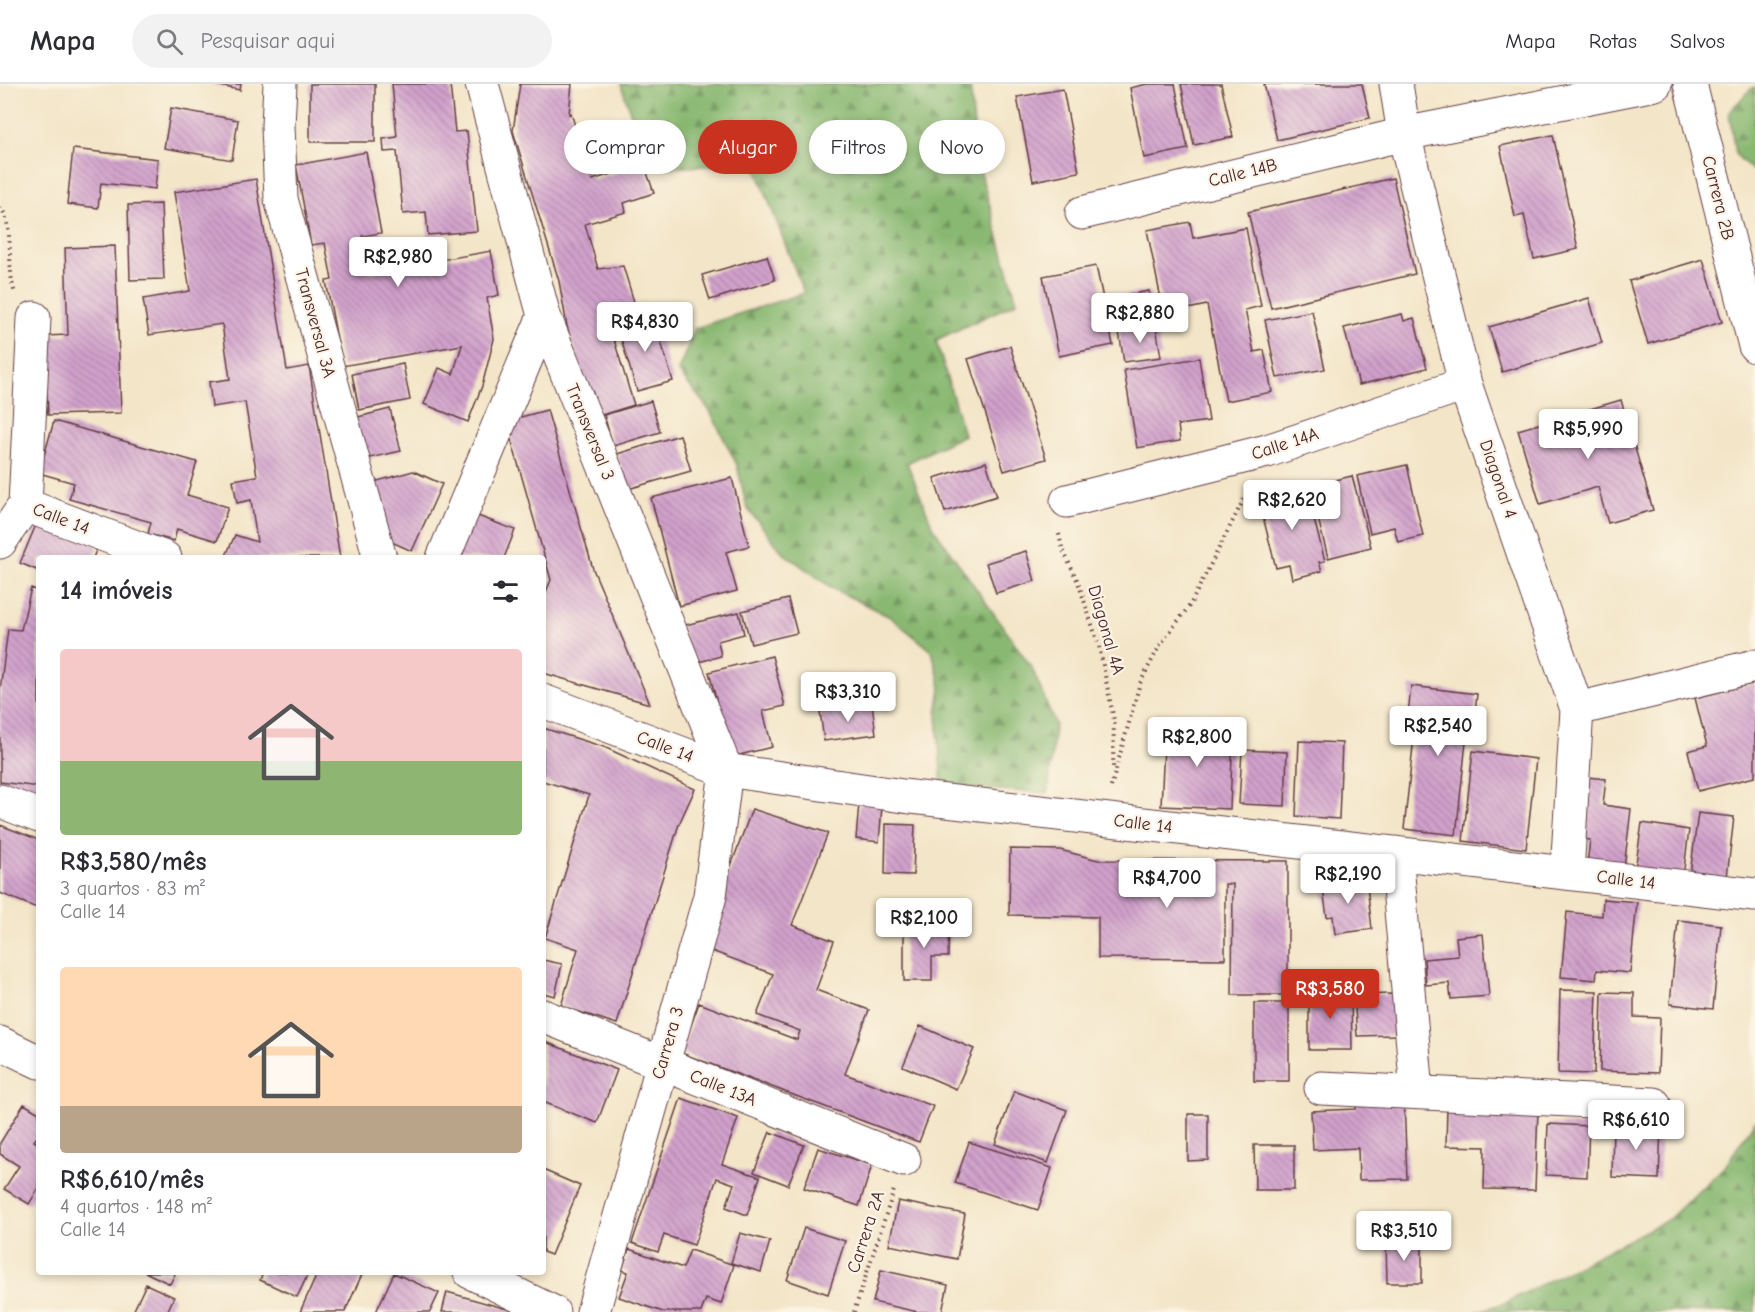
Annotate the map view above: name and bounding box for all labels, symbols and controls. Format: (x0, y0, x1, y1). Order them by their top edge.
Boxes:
search box (132, 14, 552, 68)
text: Mapa (30, 25, 96, 57)
icon: search (153, 25, 186, 58)
text: Pesquisar aqui (201, 28, 335, 54)
text: Mapa (1505, 29, 1556, 53)
text: Rotas (1589, 29, 1637, 53)
text: Salvos (1670, 29, 1725, 53)
chip: Comprar (564, 120, 686, 174)
chip: Alugar (698, 120, 797, 174)
chip: Filtros (809, 120, 907, 174)
chip: Novo (919, 120, 1005, 174)
street label: Calle 14B (1206, 154, 1280, 192)
street label: Carrera 2B (1697, 154, 1739, 242)
pin: R$2,980 (343, 237, 453, 288)
text: R$2,980 (363, 245, 433, 268)
street label: Transversal 3A (290, 266, 340, 380)
pin: R$2,880 (1085, 293, 1195, 344)
text: R$2,880 (1105, 301, 1175, 324)
pin: R$4,830 (590, 302, 700, 353)
text: R$4,830 (611, 310, 679, 333)
street label: Transversal 3 (561, 381, 619, 483)
pin: R$5,990 (1533, 409, 1643, 460)
text: R$5,990 (1553, 417, 1623, 440)
street label: Calle 14A (1249, 423, 1321, 465)
street label: Diagonal 4 (1475, 437, 1521, 521)
pin: R$2,620 (1237, 480, 1347, 531)
text: R$2,620 (1257, 488, 1327, 511)
street label: Calle 14 (30, 499, 92, 539)
icon: filters (489, 575, 522, 608)
text: 14 imóveis (60, 576, 172, 606)
street label: Diagonal 4A (1083, 583, 1129, 677)
pin: R$3,310 (793, 672, 903, 723)
text: R$3,310 (815, 680, 881, 703)
icon: home (237, 688, 345, 796)
pin: R$2,540 (1383, 706, 1493, 757)
text: R$2,540 (1404, 714, 1472, 737)
pin: R$2,800 (1142, 717, 1252, 768)
text: R$2,800 (1162, 725, 1232, 748)
street label: Calle 14 (634, 727, 696, 767)
street label: Calle 14 (1112, 810, 1174, 838)
text: R$3,580/mês (60, 847, 206, 877)
pin: R$2,190 (1293, 854, 1403, 905)
pin: R$4,700 (1112, 858, 1222, 909)
text: R$2,190 (1314, 862, 1382, 885)
text: R$4,700 (1133, 866, 1201, 889)
street label: Calle 14 (1595, 866, 1657, 894)
text: 3 quartos · 83 m² (60, 877, 205, 900)
pin: R$2,100 (869, 898, 979, 949)
text: Calle 14 (60, 900, 126, 923)
text: R$2,100 (890, 906, 958, 929)
pin: R$3,580 (1275, 969, 1385, 1020)
text: R$3,580 (1295, 977, 1365, 1000)
street label: Carrera 3 (648, 1004, 688, 1082)
icon: home (237, 1006, 345, 1114)
street label: Calle 13A (687, 1065, 759, 1111)
pin: R$6,610 (1581, 1100, 1691, 1151)
text: R$6,610 (1602, 1108, 1670, 1131)
text: R$6,610/mês (60, 1165, 204, 1195)
street label: Carrera 2A (843, 1188, 889, 1276)
text: 4 quartos · 148 m² (60, 1195, 212, 1218)
pin: R$3,510 (1349, 1211, 1459, 1262)
text: Calle 14 (60, 1218, 126, 1241)
text: R$3,510 (1370, 1219, 1438, 1242)

